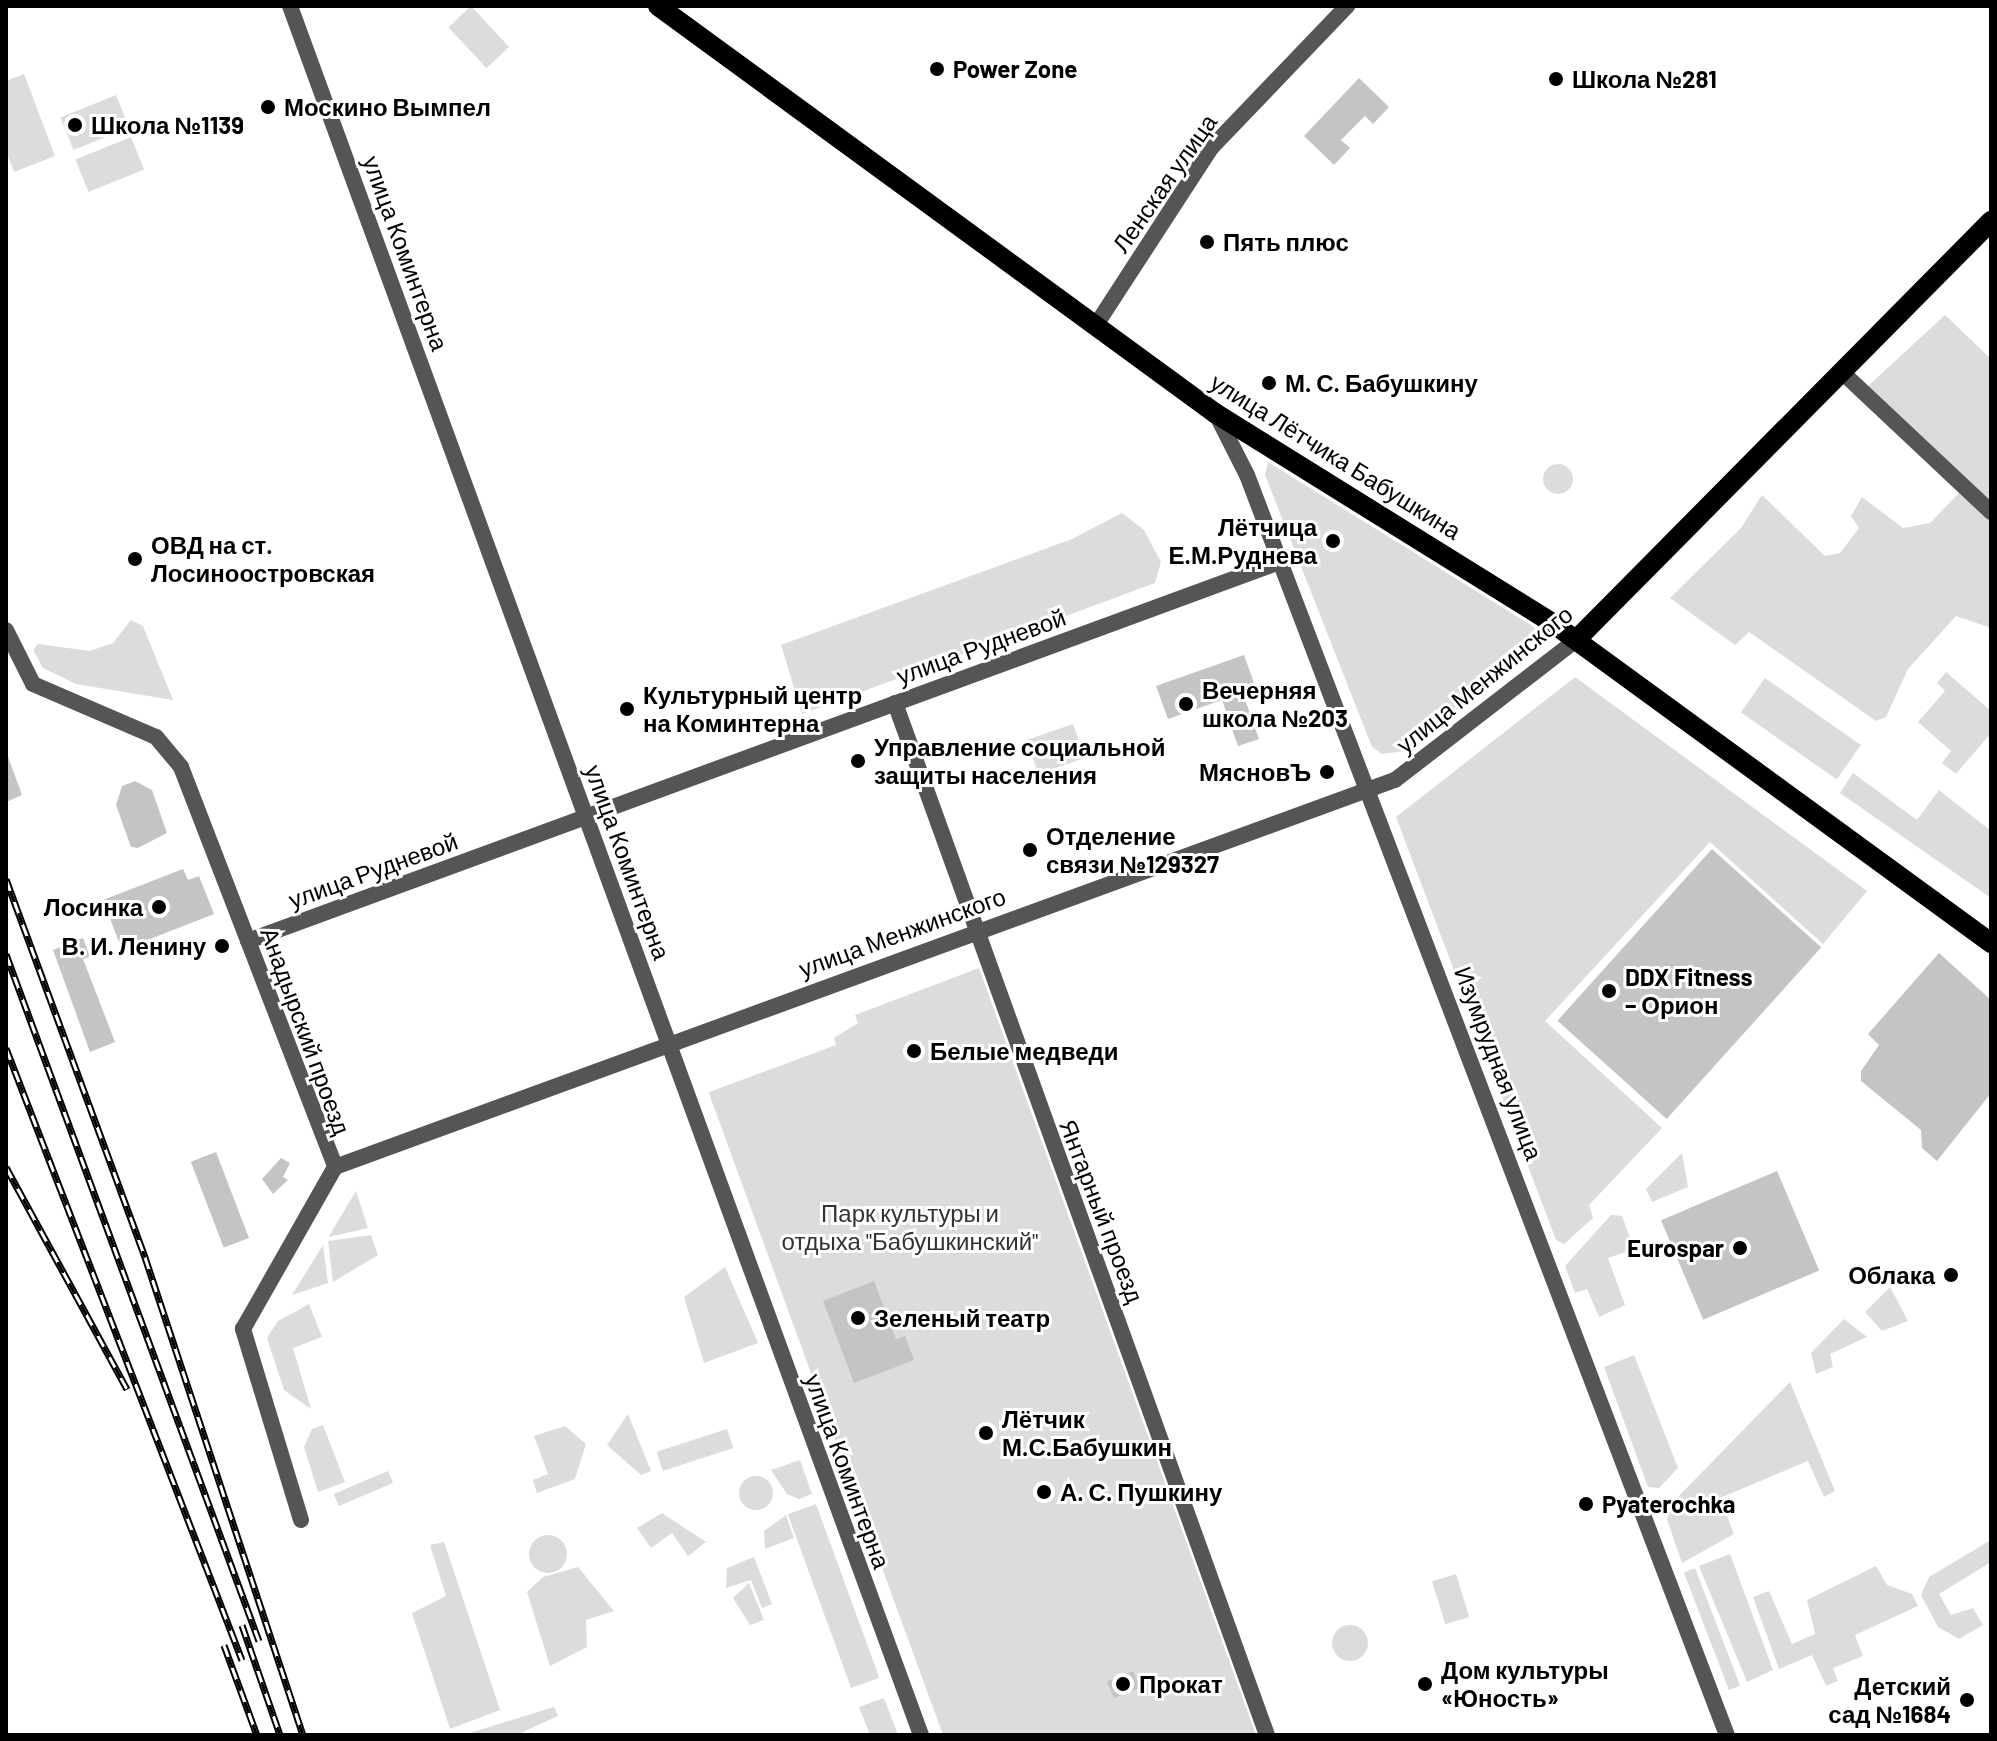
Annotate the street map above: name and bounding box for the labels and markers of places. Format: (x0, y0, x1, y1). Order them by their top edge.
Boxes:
place label: Power Zone (953, 55, 1077, 83)
marker: Power Zone (928, 60, 946, 78)
place label: Школа №281 (1572, 65, 1717, 93)
marker: Школа №281 (1547, 70, 1565, 88)
place label: Москино Вымпел (284, 93, 491, 121)
marker: Москино Вымпел (259, 98, 277, 116)
place label: Школа №1139 (91, 111, 244, 139)
marker: Школа №1139 (66, 116, 84, 134)
place label: Пять плюс (1223, 228, 1349, 256)
marker: Пять плюс (1198, 233, 1216, 251)
place label: М. С. Бабушкину (1285, 369, 1478, 397)
marker: М. С. Бабушкину (1260, 374, 1278, 392)
place label: Лётчица Е.М.Руднева (1168, 513, 1317, 569)
place label: ОВД на ст. Лосиноостровская (151, 531, 375, 587)
marker: Лётчица Е.М.Руднева (1324, 532, 1342, 550)
marker: ОВД на ст. Лосиноостровская (126, 550, 144, 568)
place label: Вечерняя школа №203 (1202, 676, 1348, 732)
place label: Культурный центр на Коминтерна (643, 681, 862, 737)
marker: Вечерняя школа №203 (1177, 695, 1195, 713)
marker: Культурный центр на Коминтерна (618, 700, 636, 718)
place label: Управление социальной защиты населения (874, 733, 1165, 789)
marker: Управление социальной защиты населения (849, 752, 867, 770)
place label: МясновЪ (1199, 758, 1311, 786)
marker: МясновЪ (1318, 763, 1336, 781)
place label: Отделение связи №129327 (1046, 822, 1219, 878)
marker: Отделение связи №129327 (1021, 841, 1039, 859)
place label: Лосинка (44, 893, 143, 921)
marker: Лосинка (150, 898, 168, 916)
place label: В. И. Ленину (62, 932, 206, 960)
marker: В. И. Ленину (213, 937, 231, 955)
place label: DDX Fitness – Орион (1625, 963, 1753, 1019)
marker: DDX Fitness – Орион (1600, 982, 1618, 1000)
place label: Белые медведи (930, 1037, 1119, 1065)
marker: Белые медведи (905, 1042, 923, 1060)
place label: Eurospar (1627, 1234, 1724, 1262)
marker: Eurospar (1731, 1239, 1749, 1257)
place label: Облака (1848, 1261, 1935, 1289)
marker: Облака (1942, 1266, 1960, 1284)
place label: Зеленый театр (874, 1304, 1050, 1332)
marker: Зеленый театр (849, 1309, 867, 1327)
place label: Лётчик М.С.Бабушкин (1002, 1405, 1172, 1461)
marker: Лётчик М.С.Бабушкин (977, 1424, 995, 1442)
place label: А. С. Пушкину (1060, 1478, 1222, 1506)
marker: А. С. Пушкину (1035, 1483, 1053, 1501)
place label: Pyaterochka (1602, 1490, 1735, 1518)
marker: Pyaterochka (1577, 1495, 1595, 1513)
place label: Дом культуры «Юность» (1441, 1656, 1609, 1712)
place label: Прокат (1139, 1670, 1223, 1698)
place label: Детский сад №1684 (1828, 1672, 1951, 1728)
marker: Прокат (1114, 1675, 1132, 1693)
marker: Дом культуры «Юность» (1416, 1675, 1434, 1693)
marker: Детский сад №1684 (1958, 1691, 1976, 1709)

